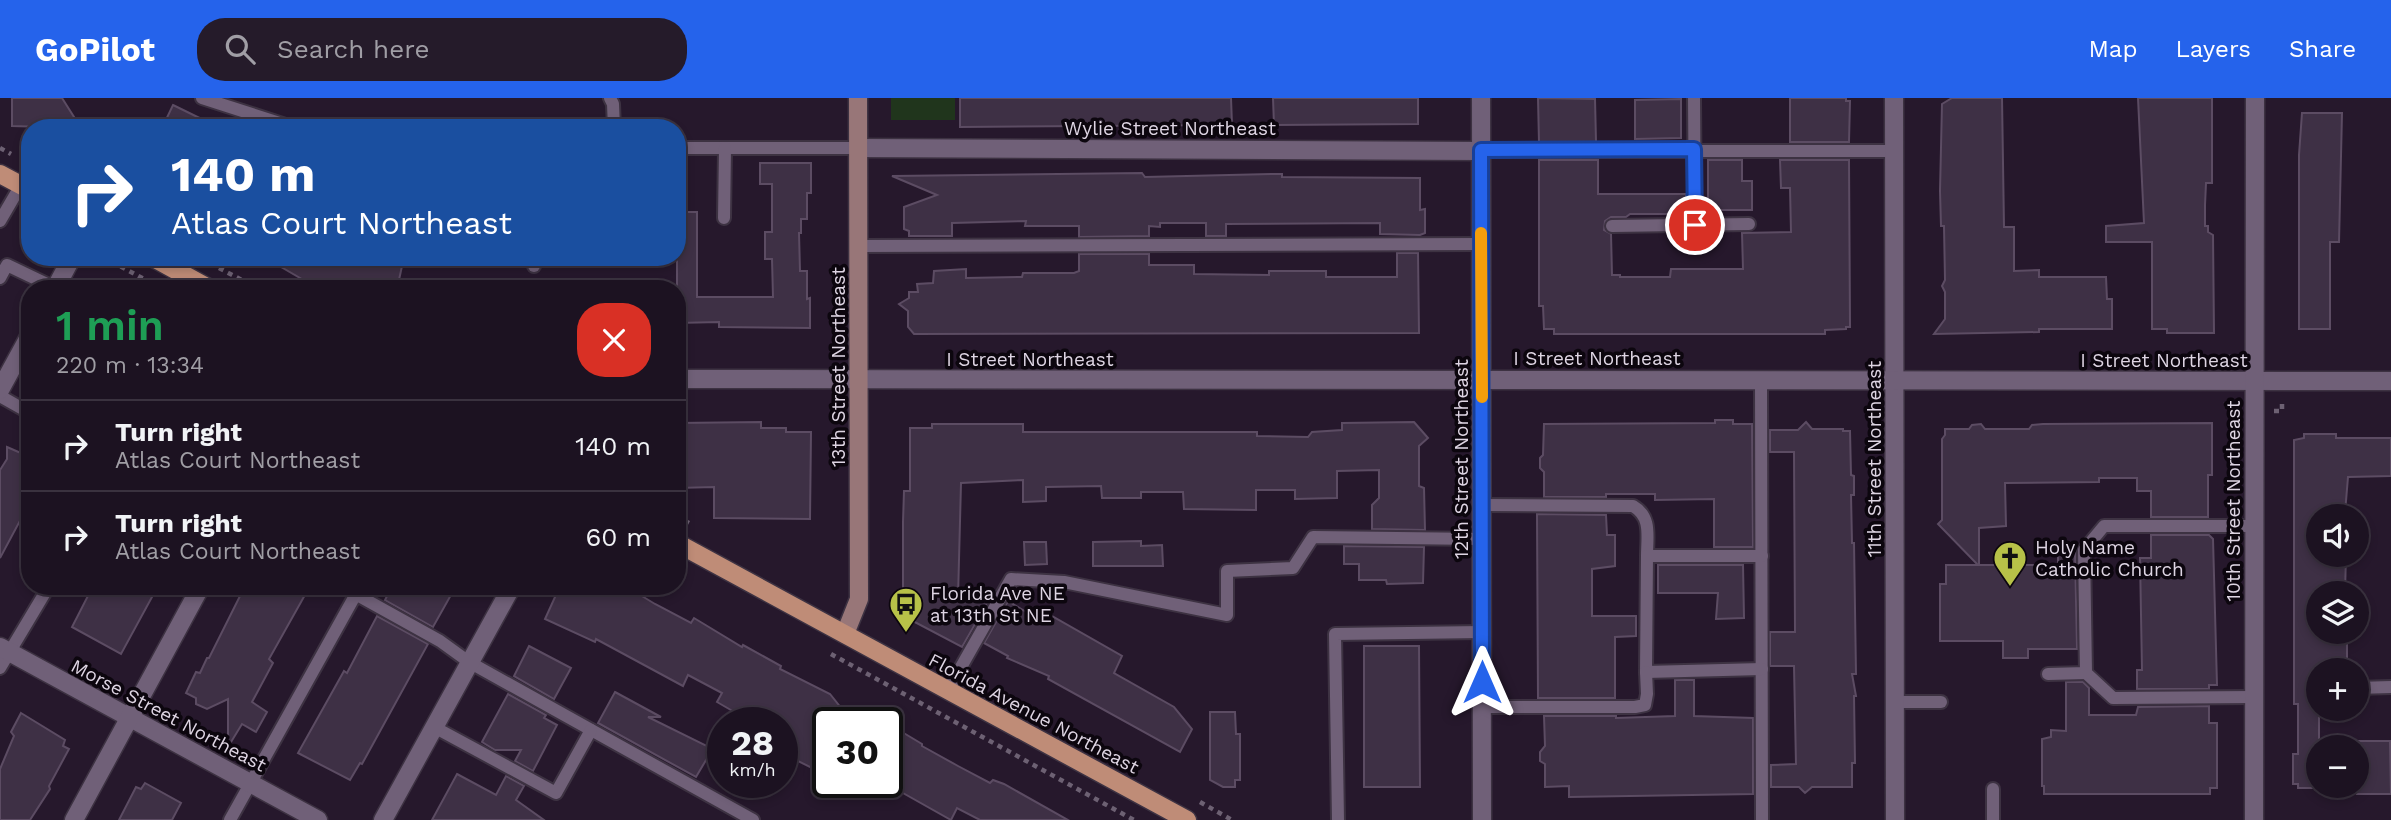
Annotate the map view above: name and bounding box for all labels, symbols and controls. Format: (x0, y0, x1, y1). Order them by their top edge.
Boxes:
search box (197, 18, 687, 81)
text: GoPilot (35, 30, 155, 69)
icon: search (221, 30, 259, 68)
text: Search here (277, 34, 429, 64)
text: Map (2089, 35, 2137, 63)
text: Layers (2175, 35, 2251, 63)
text: Share (2289, 35, 2356, 63)
street label: Wylie Street Northeast (1064, 117, 1276, 140)
text: 140 m (171, 145, 315, 203)
icon: right (56, 147, 147, 238)
pin (1665, 195, 1725, 255)
text: Atlas Court Northeast (171, 204, 512, 242)
icon: arrive (1676, 206, 1714, 244)
street label: 13th Street Northeast (827, 267, 850, 467)
text: 1 min (56, 301, 164, 350)
button: close (577, 303, 651, 377)
street label: I Street Northeast (1513, 347, 1681, 370)
street label: I Street Northeast (946, 348, 1114, 371)
street label: I Street Northeast (2080, 349, 2248, 372)
text: 220 m · 13:34 (56, 352, 204, 379)
street label: 12th Street Northeast (1450, 359, 1473, 559)
street label: 11th Street Northeast (1863, 361, 1886, 557)
street label: 10th Street Northeast (2222, 401, 2245, 601)
text: Turn right (115, 417, 242, 447)
icon: right (56, 427, 94, 465)
text: 140 m (575, 431, 651, 461)
text: Atlas Court Northeast (115, 447, 360, 474)
map controls (2306, 504, 2369, 798)
button: sound (2306, 504, 2369, 567)
text: Turn right (115, 508, 242, 538)
icon: right (56, 518, 94, 556)
text: 60 m (585, 522, 651, 552)
place label: Holy Name Catholic Church (2035, 536, 2184, 581)
text: Atlas Court Northeast (115, 538, 360, 565)
church icon: Holy Name Catholic Church (1991, 539, 2029, 588)
button: layers (2306, 581, 2369, 644)
place label: Florida Ave NE at 13th St NE (930, 582, 1065, 627)
bus stop icon: Florida Ave NE at 13th St NE (887, 585, 925, 634)
position arrow (1445, 645, 1519, 719)
street label: Florida Avenue Northeast (925, 648, 1143, 779)
street label: Morse Street Northeast (67, 654, 270, 777)
button: + (2306, 658, 2369, 721)
speed limit sign: 30 (812, 707, 903, 798)
text: 28 (731, 722, 774, 764)
button: − (2306, 735, 2369, 798)
text: km/h (729, 759, 776, 780)

